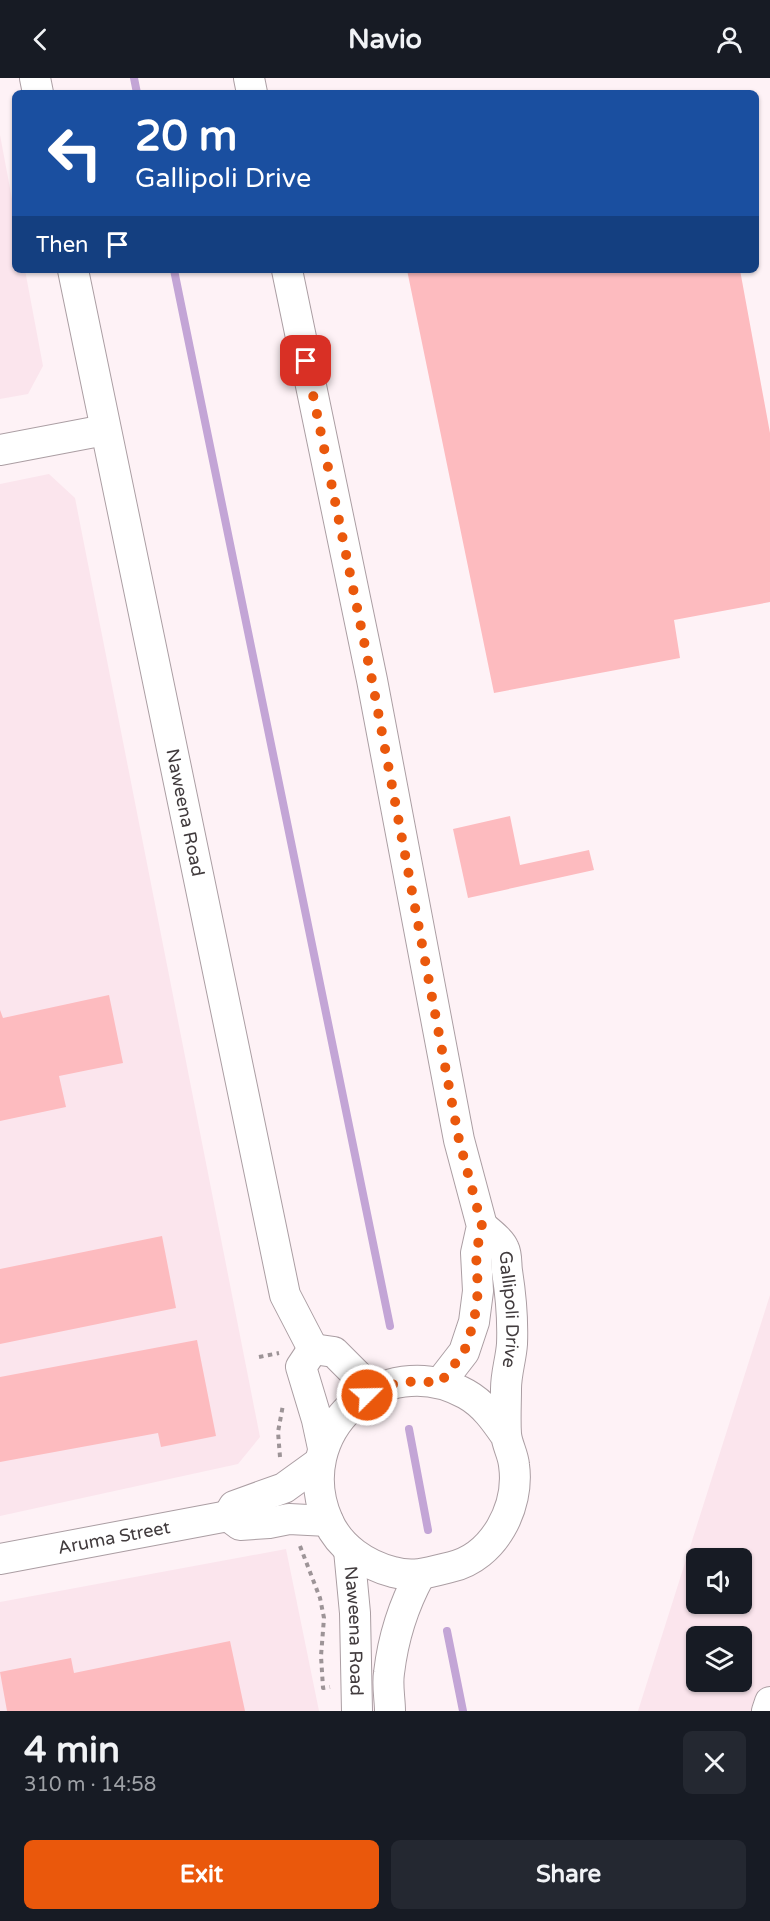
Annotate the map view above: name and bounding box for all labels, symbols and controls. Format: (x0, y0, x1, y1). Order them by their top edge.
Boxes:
icon: back (24, 23, 57, 56)
text: Navio (348, 23, 422, 56)
icon: person (713, 23, 746, 56)
text: 20 m (135, 111, 237, 162)
icon: left (36, 114, 114, 192)
text: Gallipoli Drive (135, 162, 311, 195)
icon: arrive (101, 228, 134, 261)
text: Then (36, 232, 89, 258)
pin (280, 335, 331, 386)
icon: arrive (289, 344, 322, 377)
street label: Naweena Road (161, 747, 209, 878)
street label: Gallipoli Drive (494, 1250, 523, 1370)
position arrow (335, 1363, 399, 1427)
street label: Aruma Street (56, 1516, 172, 1559)
map controls (686, 1548, 752, 1692)
button: sound (686, 1548, 752, 1614)
street label: Naweena Road (340, 1565, 368, 1696)
button: layers (686, 1626, 752, 1692)
text: 4 min (24, 1729, 120, 1772)
button: close (683, 1731, 746, 1794)
text: 310 m · 14:58 (24, 1773, 156, 1797)
button: Exit (24, 1840, 379, 1909)
button: Share (391, 1840, 746, 1909)

